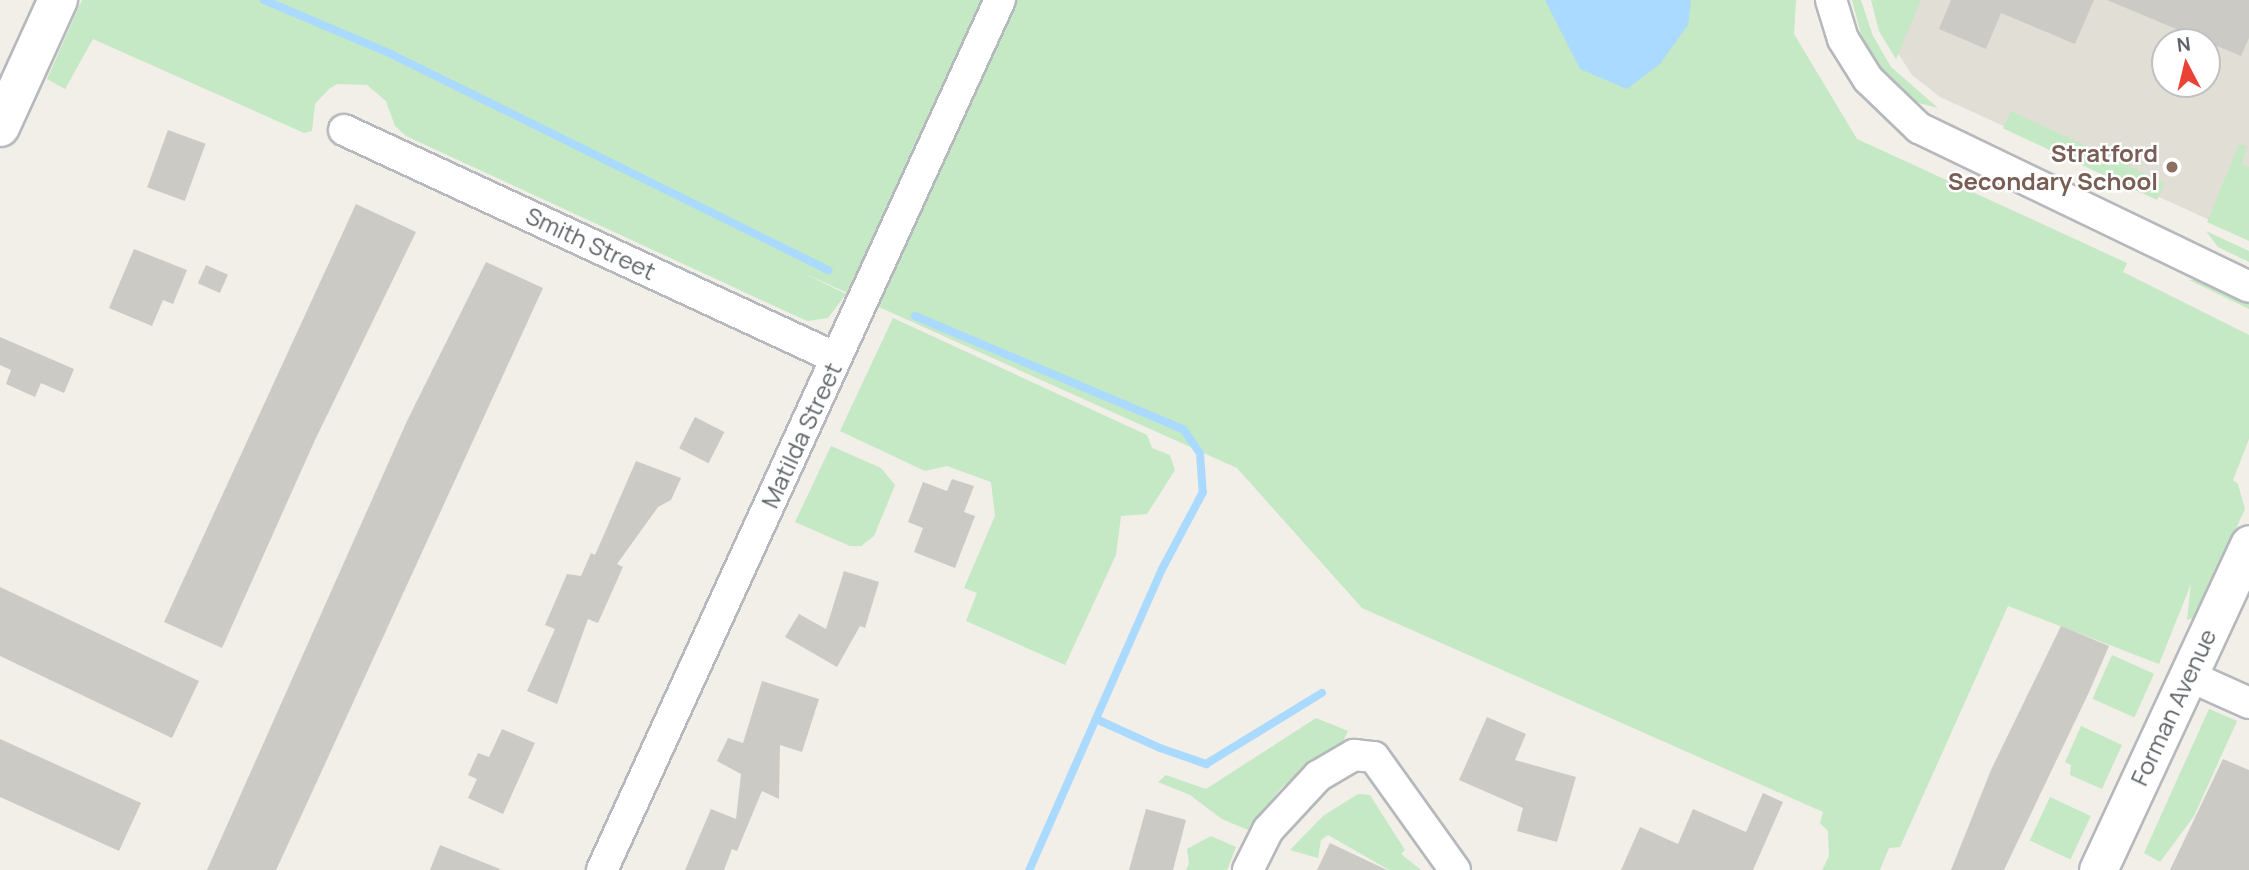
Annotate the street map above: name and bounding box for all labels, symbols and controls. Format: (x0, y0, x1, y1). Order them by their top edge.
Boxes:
north arrow (2151, 28, 2221, 98)
text: N (2175, 30, 2192, 58)
place label: Stratford Secondary School (1948, 139, 2158, 195)
marker: Stratford Secondary School (2164, 159, 2180, 175)
street label: Smith Street (522, 200, 660, 286)
street label: Matilda Street (755, 358, 847, 512)
street label: Forman Avenue (2124, 624, 2222, 790)

